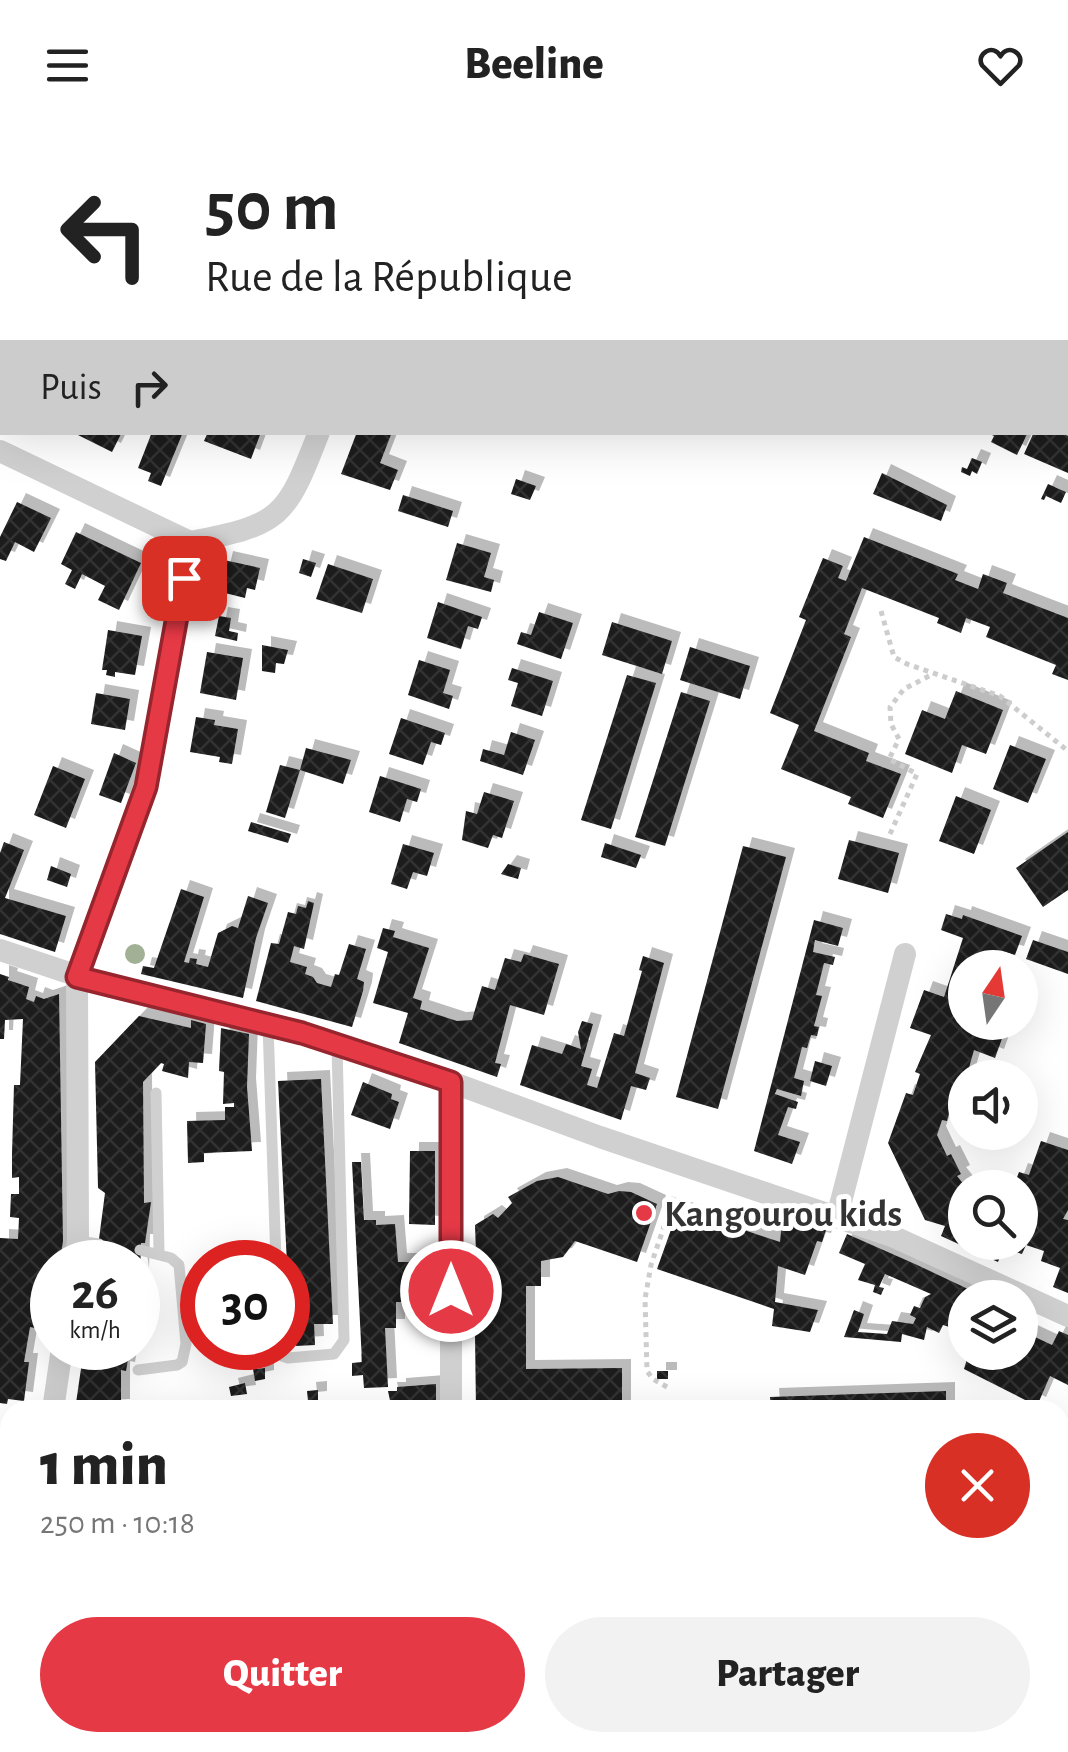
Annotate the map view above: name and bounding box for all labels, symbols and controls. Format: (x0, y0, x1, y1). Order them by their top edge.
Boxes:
icon: menu (40, 38, 95, 93)
icon: heart (973, 38, 1028, 93)
text: Beeline (464, 42, 604, 87)
icon: left (40, 170, 170, 300)
text: 50 m (205, 173, 339, 243)
text: Rue de la République (205, 255, 573, 300)
icon: right (122, 360, 177, 415)
text: Puis (40, 369, 102, 407)
pin (142, 536, 227, 621)
icon: arrive (157, 551, 212, 606)
north arrow (948, 950, 1038, 1040)
map controls (948, 950, 1038, 1370)
button: sound (948, 1060, 1038, 1150)
button: search (948, 1170, 1038, 1260)
place label: Kangourou kids (664, 1196, 902, 1234)
marker: Kangourou kids (633, 1202, 655, 1224)
position arrow (399, 1239, 503, 1343)
speed limit sign: 30 (180, 1240, 310, 1370)
text: 26 (71, 1268, 119, 1318)
button: layers (948, 1280, 1038, 1370)
text: km/h (69, 1318, 121, 1343)
button: close (925, 1433, 1030, 1538)
text: 1 min (40, 1436, 168, 1496)
text: 250 m · 10:18 (40, 1507, 195, 1539)
button: Quitter (40, 1617, 525, 1732)
button: Partager (545, 1617, 1030, 1732)

